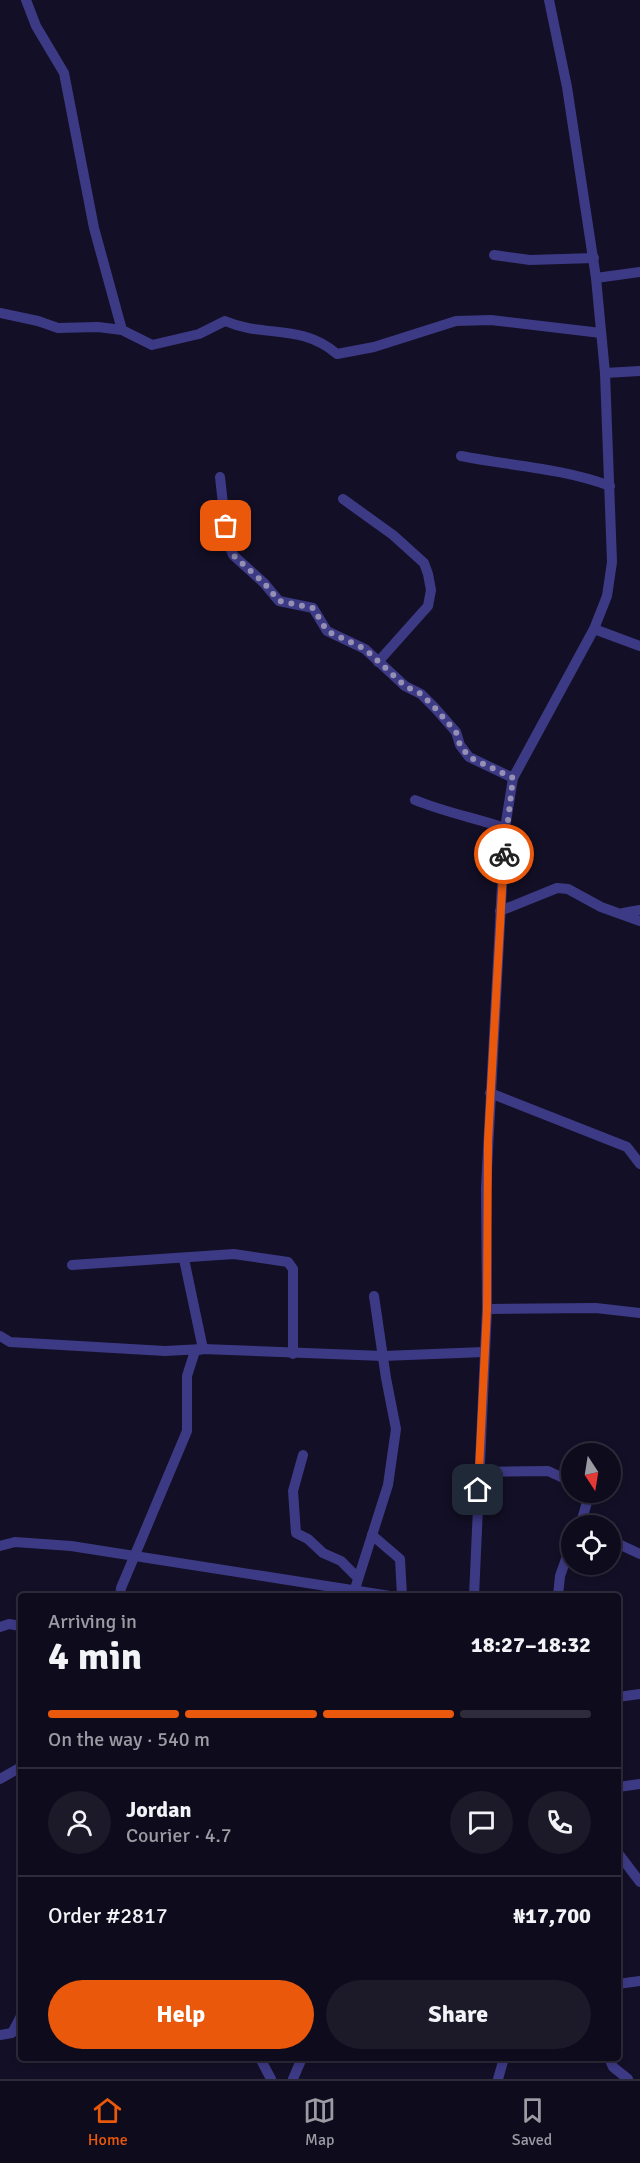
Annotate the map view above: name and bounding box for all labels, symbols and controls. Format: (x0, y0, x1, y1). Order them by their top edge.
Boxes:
pin (200, 500, 251, 551)
icon: bag (209, 509, 242, 542)
courier (474, 824, 534, 884)
icon: bike (488, 838, 521, 871)
north arrow (561, 1443, 621, 1503)
map controls (561, 1443, 621, 1575)
pin (452, 1464, 503, 1515)
icon: home (461, 1473, 494, 1506)
button: locate (561, 1515, 621, 1575)
text: Arriving in (48, 1609, 137, 1634)
text: 18:27–18:32 (471, 1631, 591, 1658)
text: 4 min (48, 1632, 142, 1680)
text: On the way · 540 m (48, 1727, 210, 1752)
button: person (48, 1791, 111, 1854)
button: chat (450, 1791, 513, 1854)
button: phone (528, 1791, 591, 1854)
text: Jordan (126, 1796, 192, 1823)
text: Courier · 4.7 (126, 1823, 232, 1848)
text: Order #2817 (48, 1902, 168, 1929)
text: ₦17,700 (513, 1902, 591, 1929)
button: Help (48, 1980, 314, 2049)
button: Share (326, 1980, 591, 2049)
tab: Home (88, 2094, 128, 2150)
tab: Map (303, 2094, 336, 2150)
tab: Saved (512, 2094, 552, 2150)

